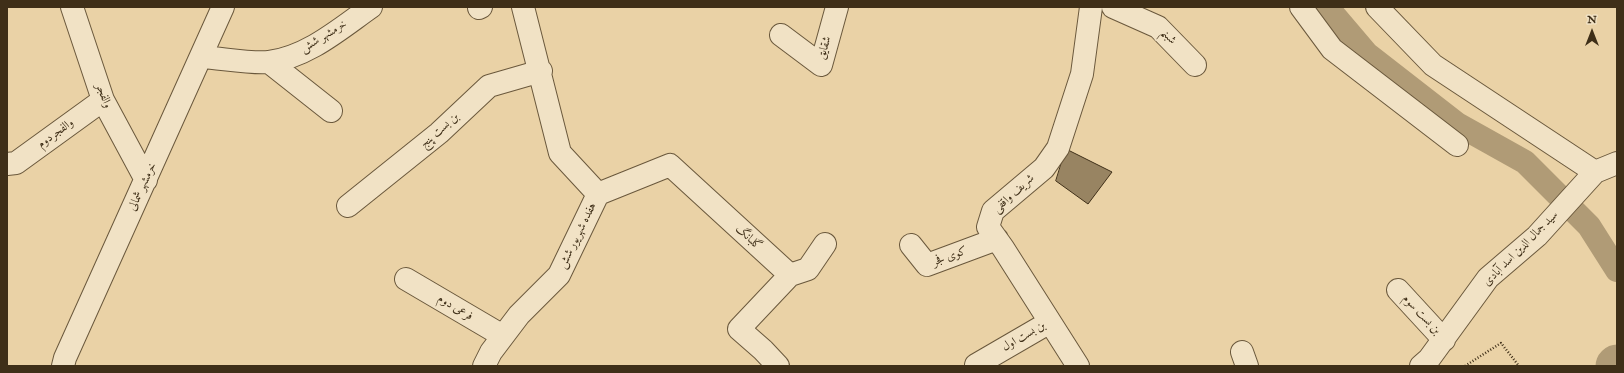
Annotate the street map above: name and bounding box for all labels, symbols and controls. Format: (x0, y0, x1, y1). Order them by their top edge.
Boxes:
north arrow (1572, 12, 1612, 52)
text: N (1587, 13, 1597, 27)
street label: خرمشهر شش (298, 17, 350, 57)
street label: شبنم (1157, 26, 1179, 48)
street label: شقایق (815, 35, 835, 61)
street label: والفجر (92, 81, 114, 111)
street label: بن بست پنج (418, 110, 462, 152)
street label: والفجردوم (35, 116, 77, 152)
street label: خرمشهر شمالی (126, 161, 160, 213)
street label: شریف واقفی (990, 172, 1038, 216)
street label: هفده شهریور شش (556, 201, 600, 271)
street label: سید جمال الدین اسد آبادی (1480, 208, 1562, 290)
street label: گلبانگ (732, 222, 764, 254)
street label: کوی فجر (931, 244, 969, 270)
street label: فرعی دوم (435, 292, 475, 324)
street label: بن بست سوم (1399, 292, 1443, 338)
street label: بن بست اول (1000, 319, 1048, 355)

